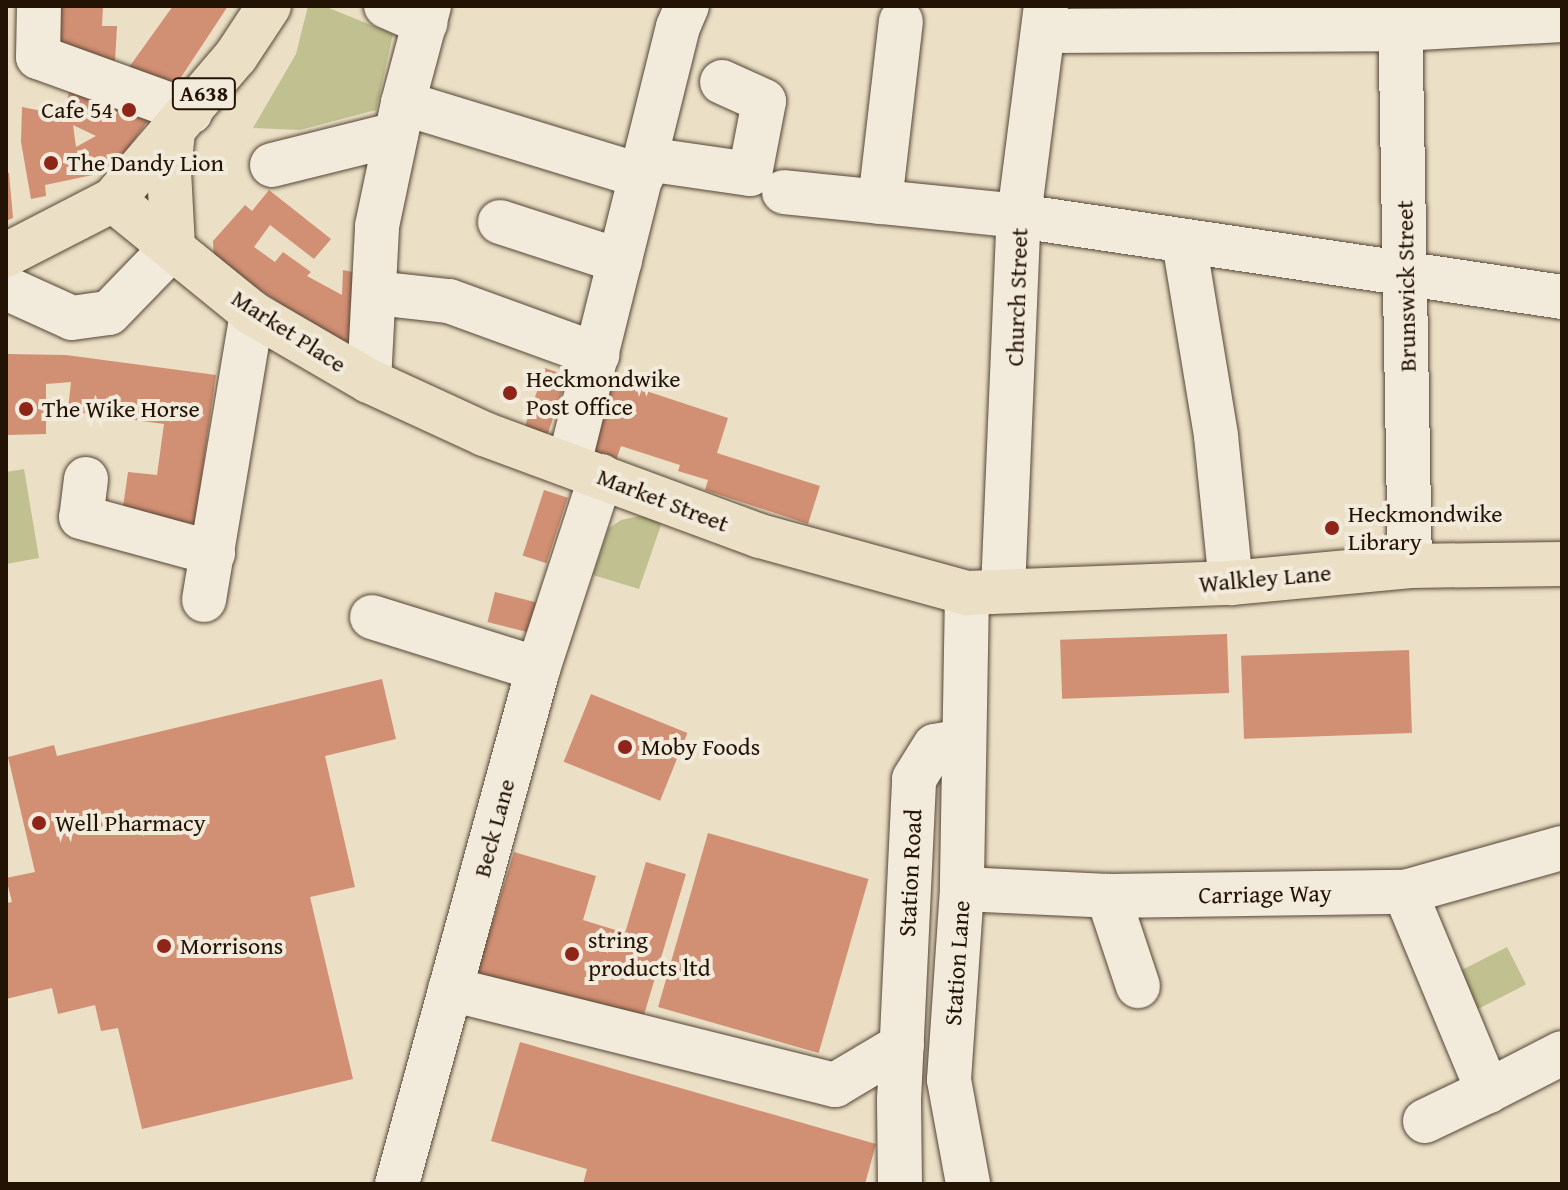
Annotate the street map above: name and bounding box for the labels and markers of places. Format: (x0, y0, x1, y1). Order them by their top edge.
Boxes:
place label: Cafe 54 (41, 96, 113, 124)
marker: Cafe 54 (120, 101, 138, 119)
place label: The Dandy Lion (67, 149, 224, 177)
marker: The Dandy Lion (42, 154, 60, 172)
place label: Heckmondwike Post Office (526, 365, 681, 421)
marker: Heckmondwike Post Office (501, 384, 519, 402)
place label: The Wike Horse (42, 395, 200, 423)
marker: The Wike Horse (17, 400, 35, 418)
place label: Heckmondwike Library (1348, 500, 1503, 556)
marker: Heckmondwike Library (1323, 519, 1341, 537)
place label: Moby Foods (641, 733, 760, 761)
marker: Moby Foods (616, 738, 634, 756)
place label: Well Pharmacy (55, 809, 206, 837)
marker: Well Pharmacy (30, 814, 48, 832)
place label: string products ltd (588, 926, 710, 982)
place label: Morrisons (180, 932, 283, 960)
marker: Morrisons (155, 937, 173, 955)
marker: string products ltd (563, 945, 581, 963)

